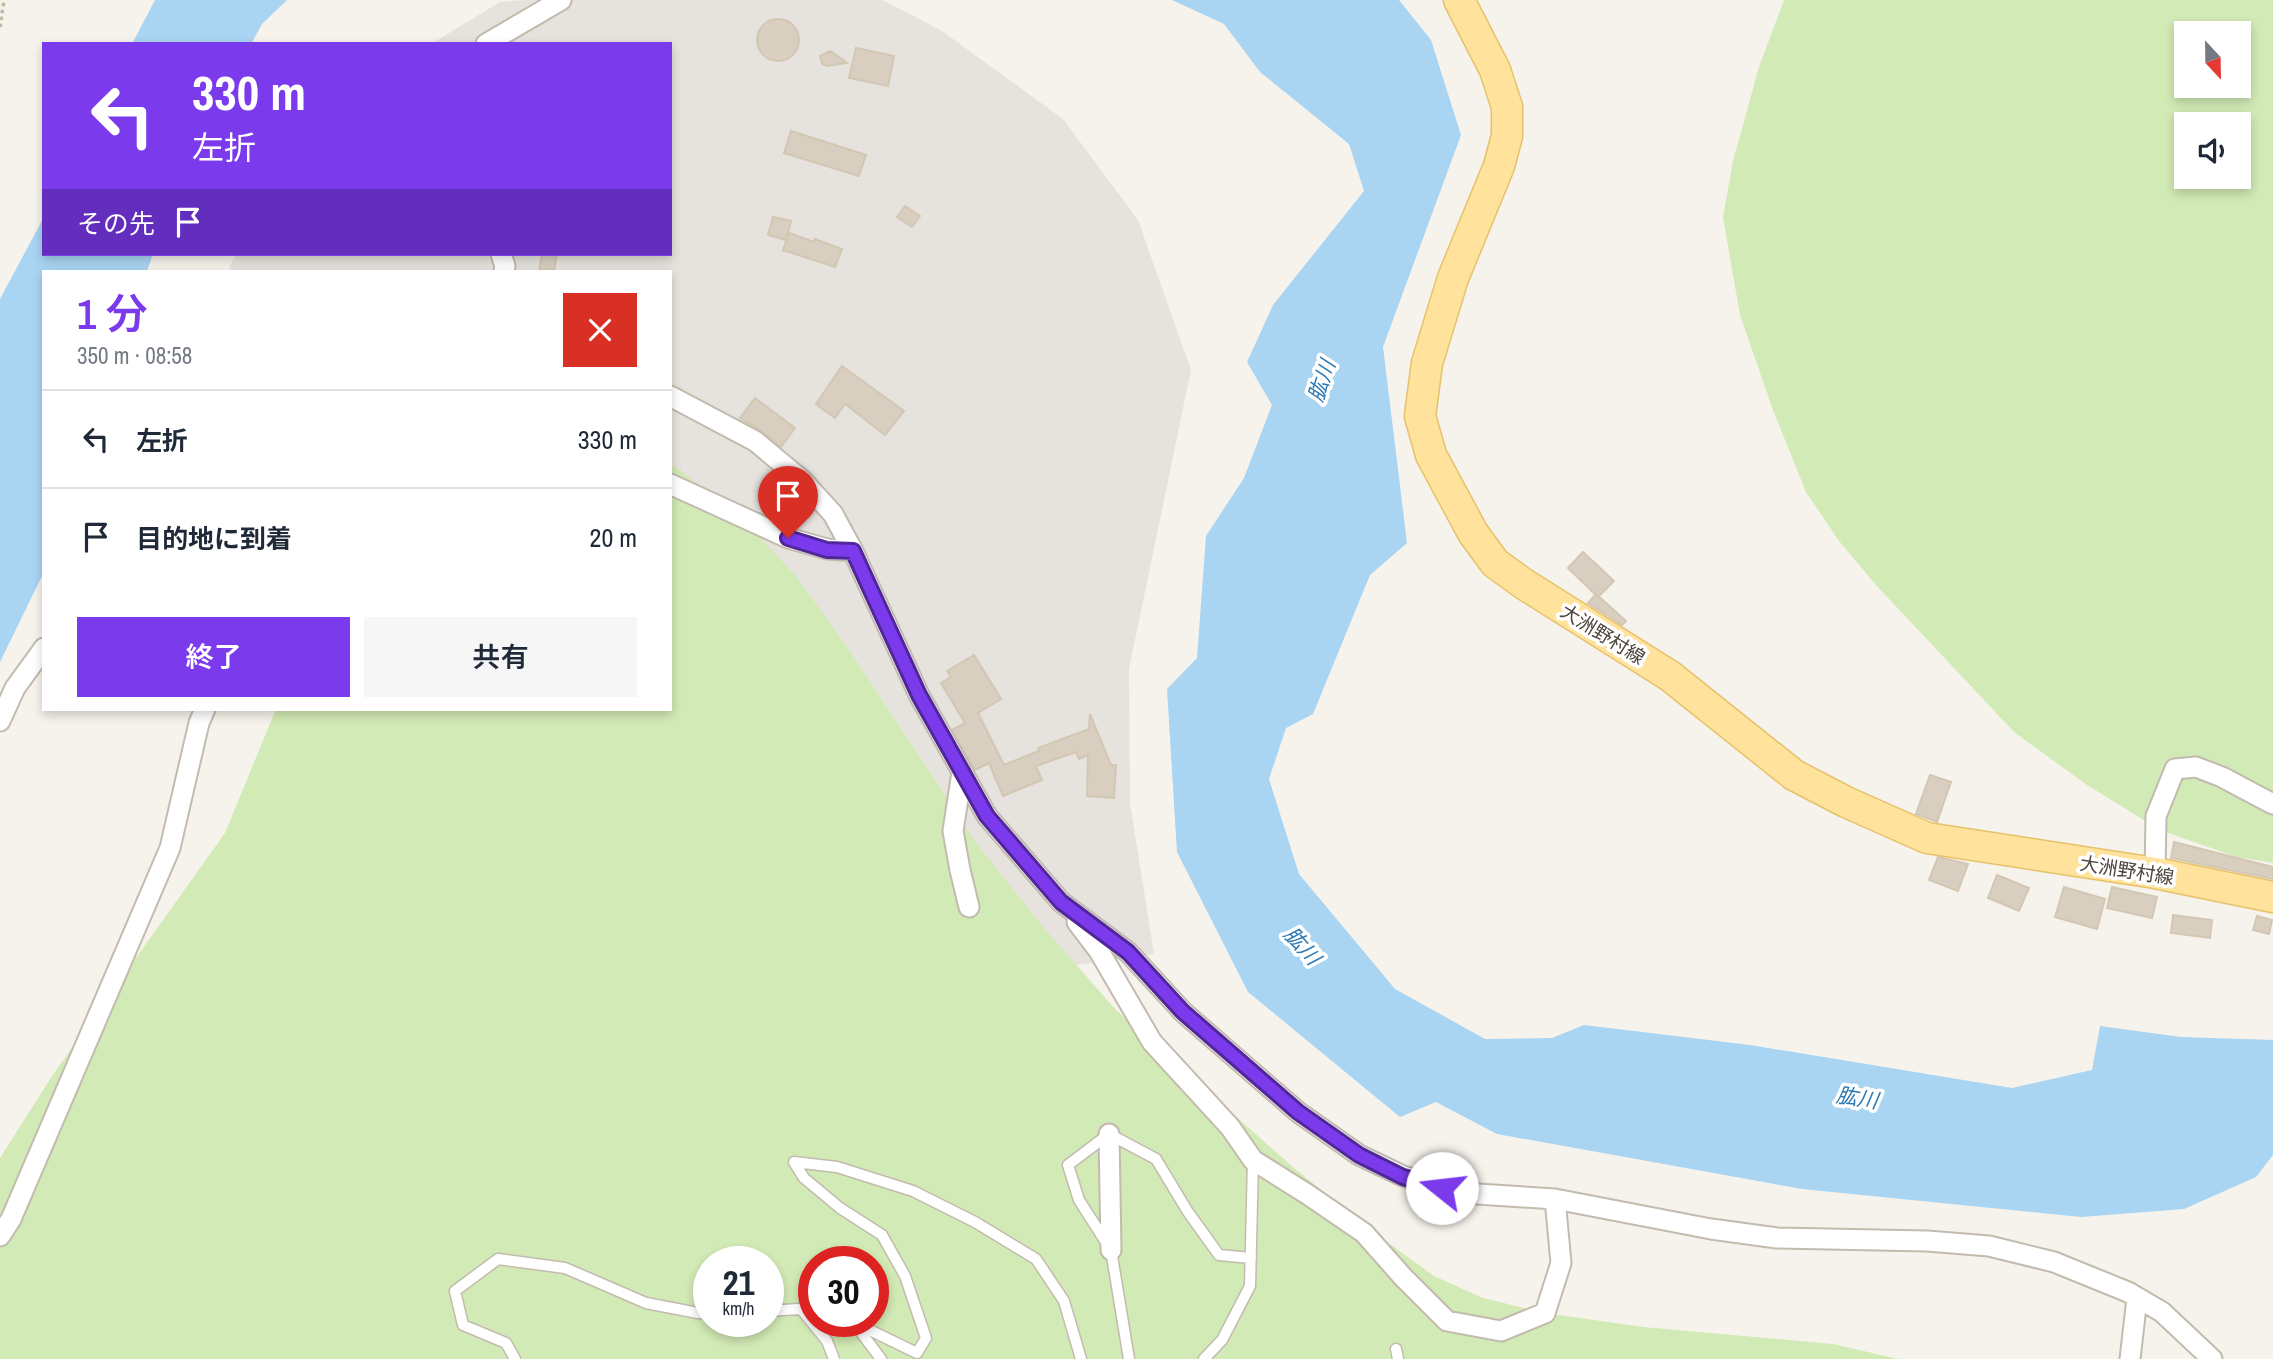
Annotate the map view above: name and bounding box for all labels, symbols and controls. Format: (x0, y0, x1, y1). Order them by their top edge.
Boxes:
north arrow (2174, 21, 2250, 98)
map controls (2174, 21, 2251, 189)
text: 330 m (192, 59, 306, 125)
icon: left (77, 70, 168, 161)
button: sound (2174, 112, 2251, 189)
text: 左折 (192, 126, 256, 169)
icon: arrive (169, 203, 207, 241)
text: その先 (77, 206, 155, 241)
text: 1 分 (77, 286, 148, 342)
button: close (563, 293, 637, 367)
text: 350 m · 08:58 (77, 340, 192, 371)
water label: 肱川 (1301, 354, 1343, 405)
icon: left (77, 420, 115, 458)
text: 330 m (578, 422, 637, 457)
text: 左折 (136, 423, 188, 458)
pin (758, 466, 818, 538)
icon: arrive (769, 477, 807, 515)
icon: arrive (77, 518, 115, 556)
text: 20 m (590, 520, 637, 555)
text: 目的地に到着 (136, 521, 292, 556)
street label: 大洲野村線 (1556, 598, 1650, 670)
button: 終了 (77, 617, 350, 697)
button: 共有 (364, 617, 637, 697)
street label: 大洲野村線 (2078, 850, 2176, 890)
water label: 肱川 (1278, 920, 1329, 972)
water label: 肱川 (1834, 1080, 1882, 1115)
position arrow (1405, 1151, 1479, 1225)
speed limit sign: 30 (798, 1246, 889, 1337)
text: 21 (723, 1259, 754, 1306)
text: km/h (723, 1296, 755, 1321)

